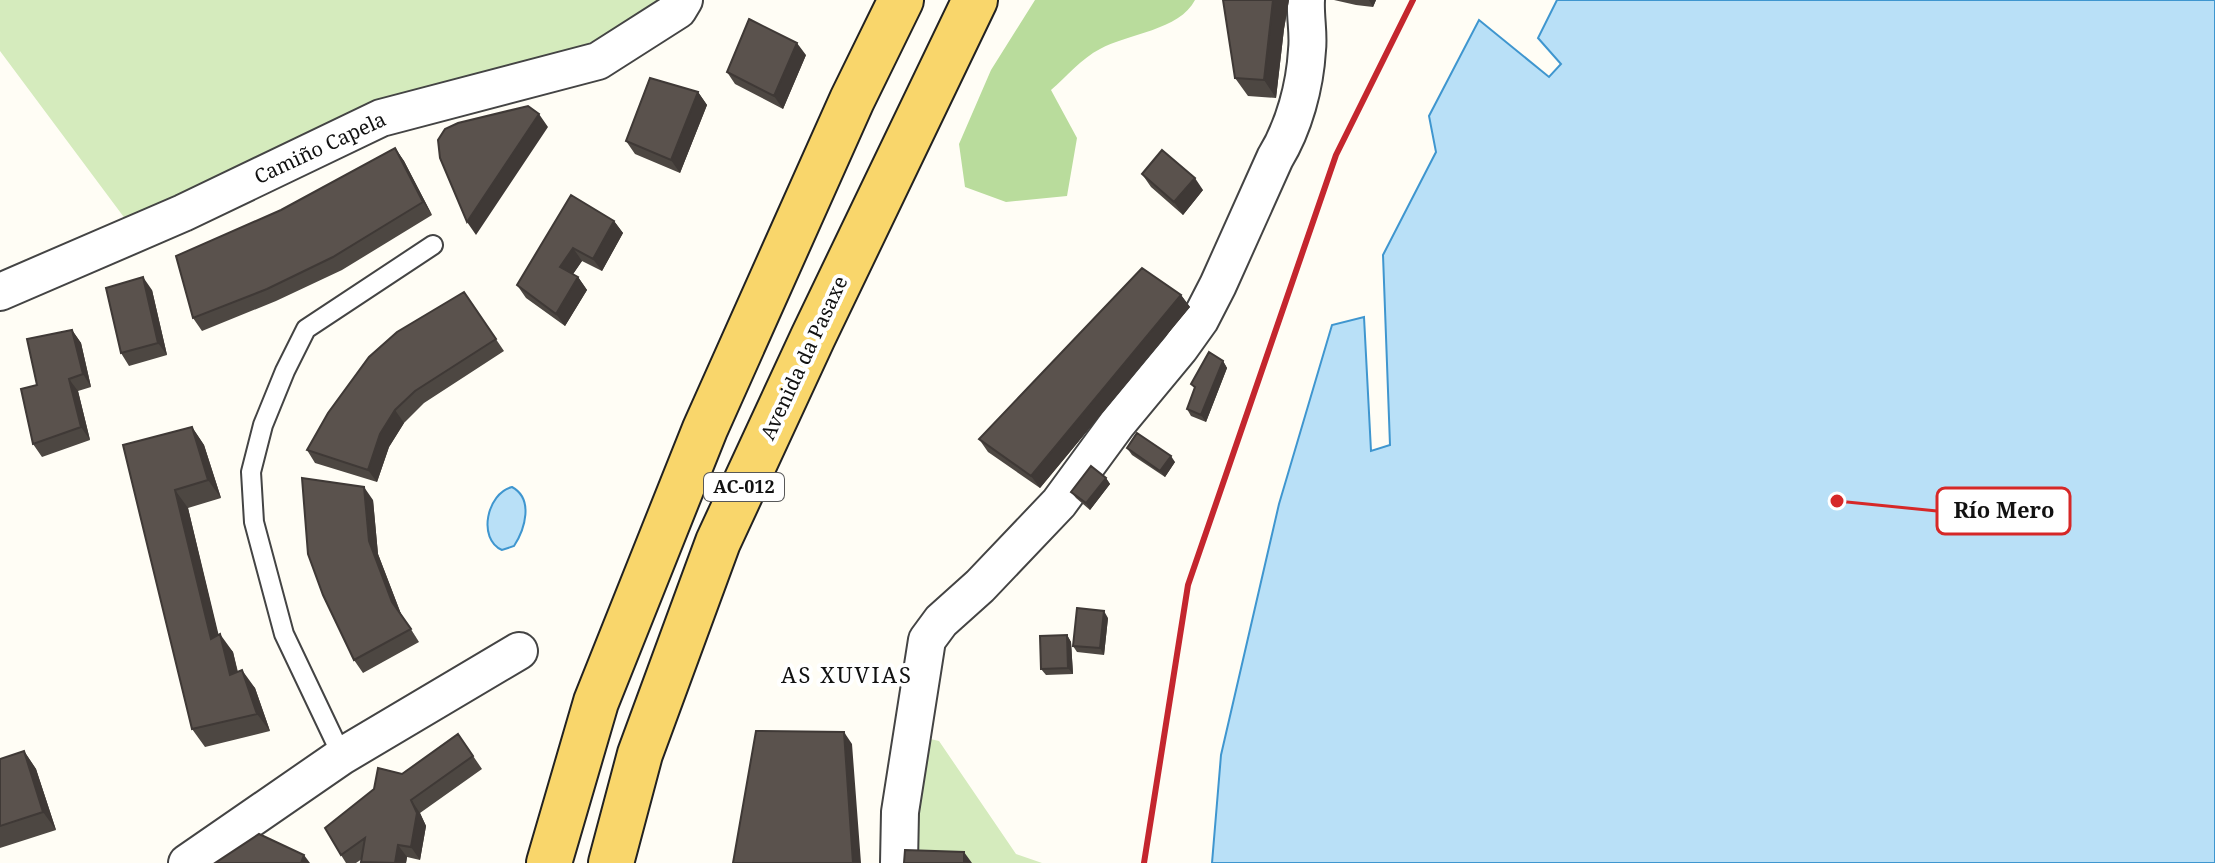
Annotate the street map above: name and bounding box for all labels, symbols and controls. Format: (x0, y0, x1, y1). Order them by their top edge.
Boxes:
street label: Camiño Capela (250, 105, 390, 190)
street label: Avenida da Pasaxe (754, 271, 853, 444)
road number: AC-012 (704, 473, 784, 501)
callout: Río Mero (1937, 488, 2070, 534)
text: Río Mero (1953, 494, 2055, 524)
district label: AS XUVIAS (781, 659, 913, 689)

